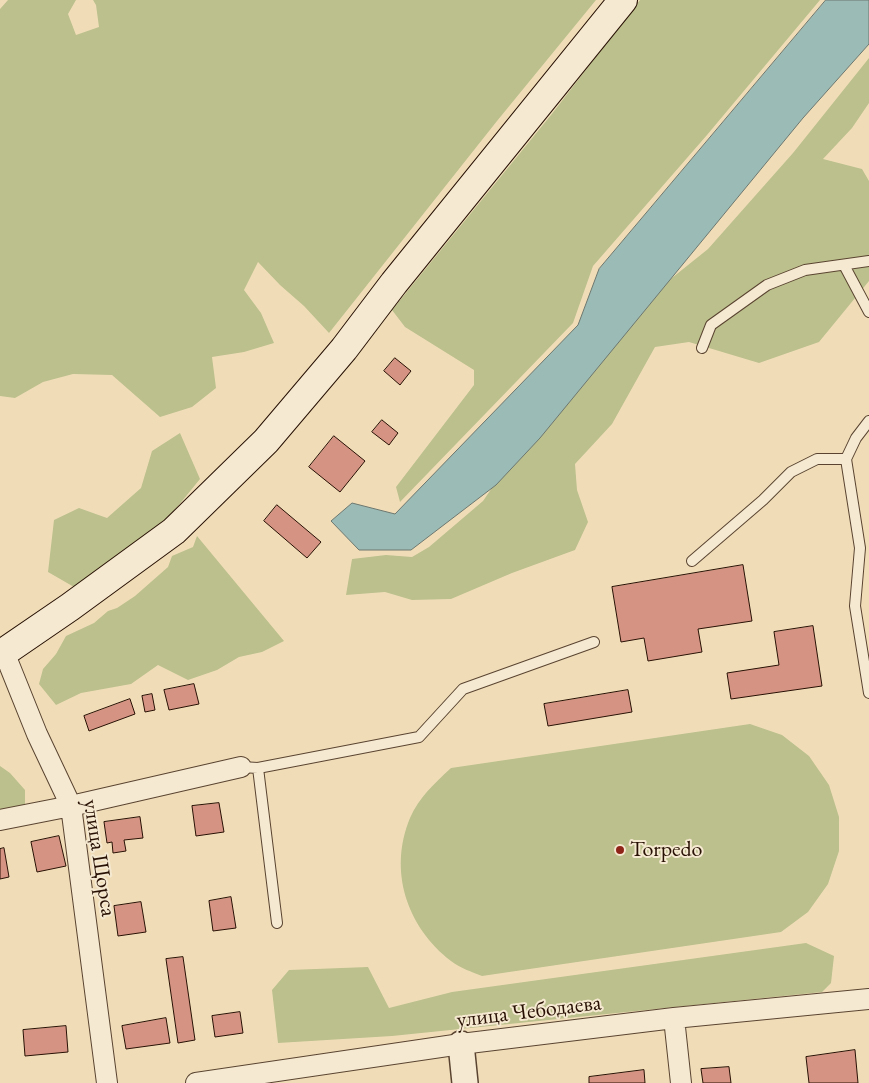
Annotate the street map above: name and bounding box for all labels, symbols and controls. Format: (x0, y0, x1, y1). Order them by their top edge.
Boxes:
street label: улица Щорса (77, 798, 121, 918)
place label: Torpedo (630, 837, 702, 863)
marker: Torpedo (614, 844, 626, 856)
street label: улица Чебодаева (455, 990, 603, 1034)

